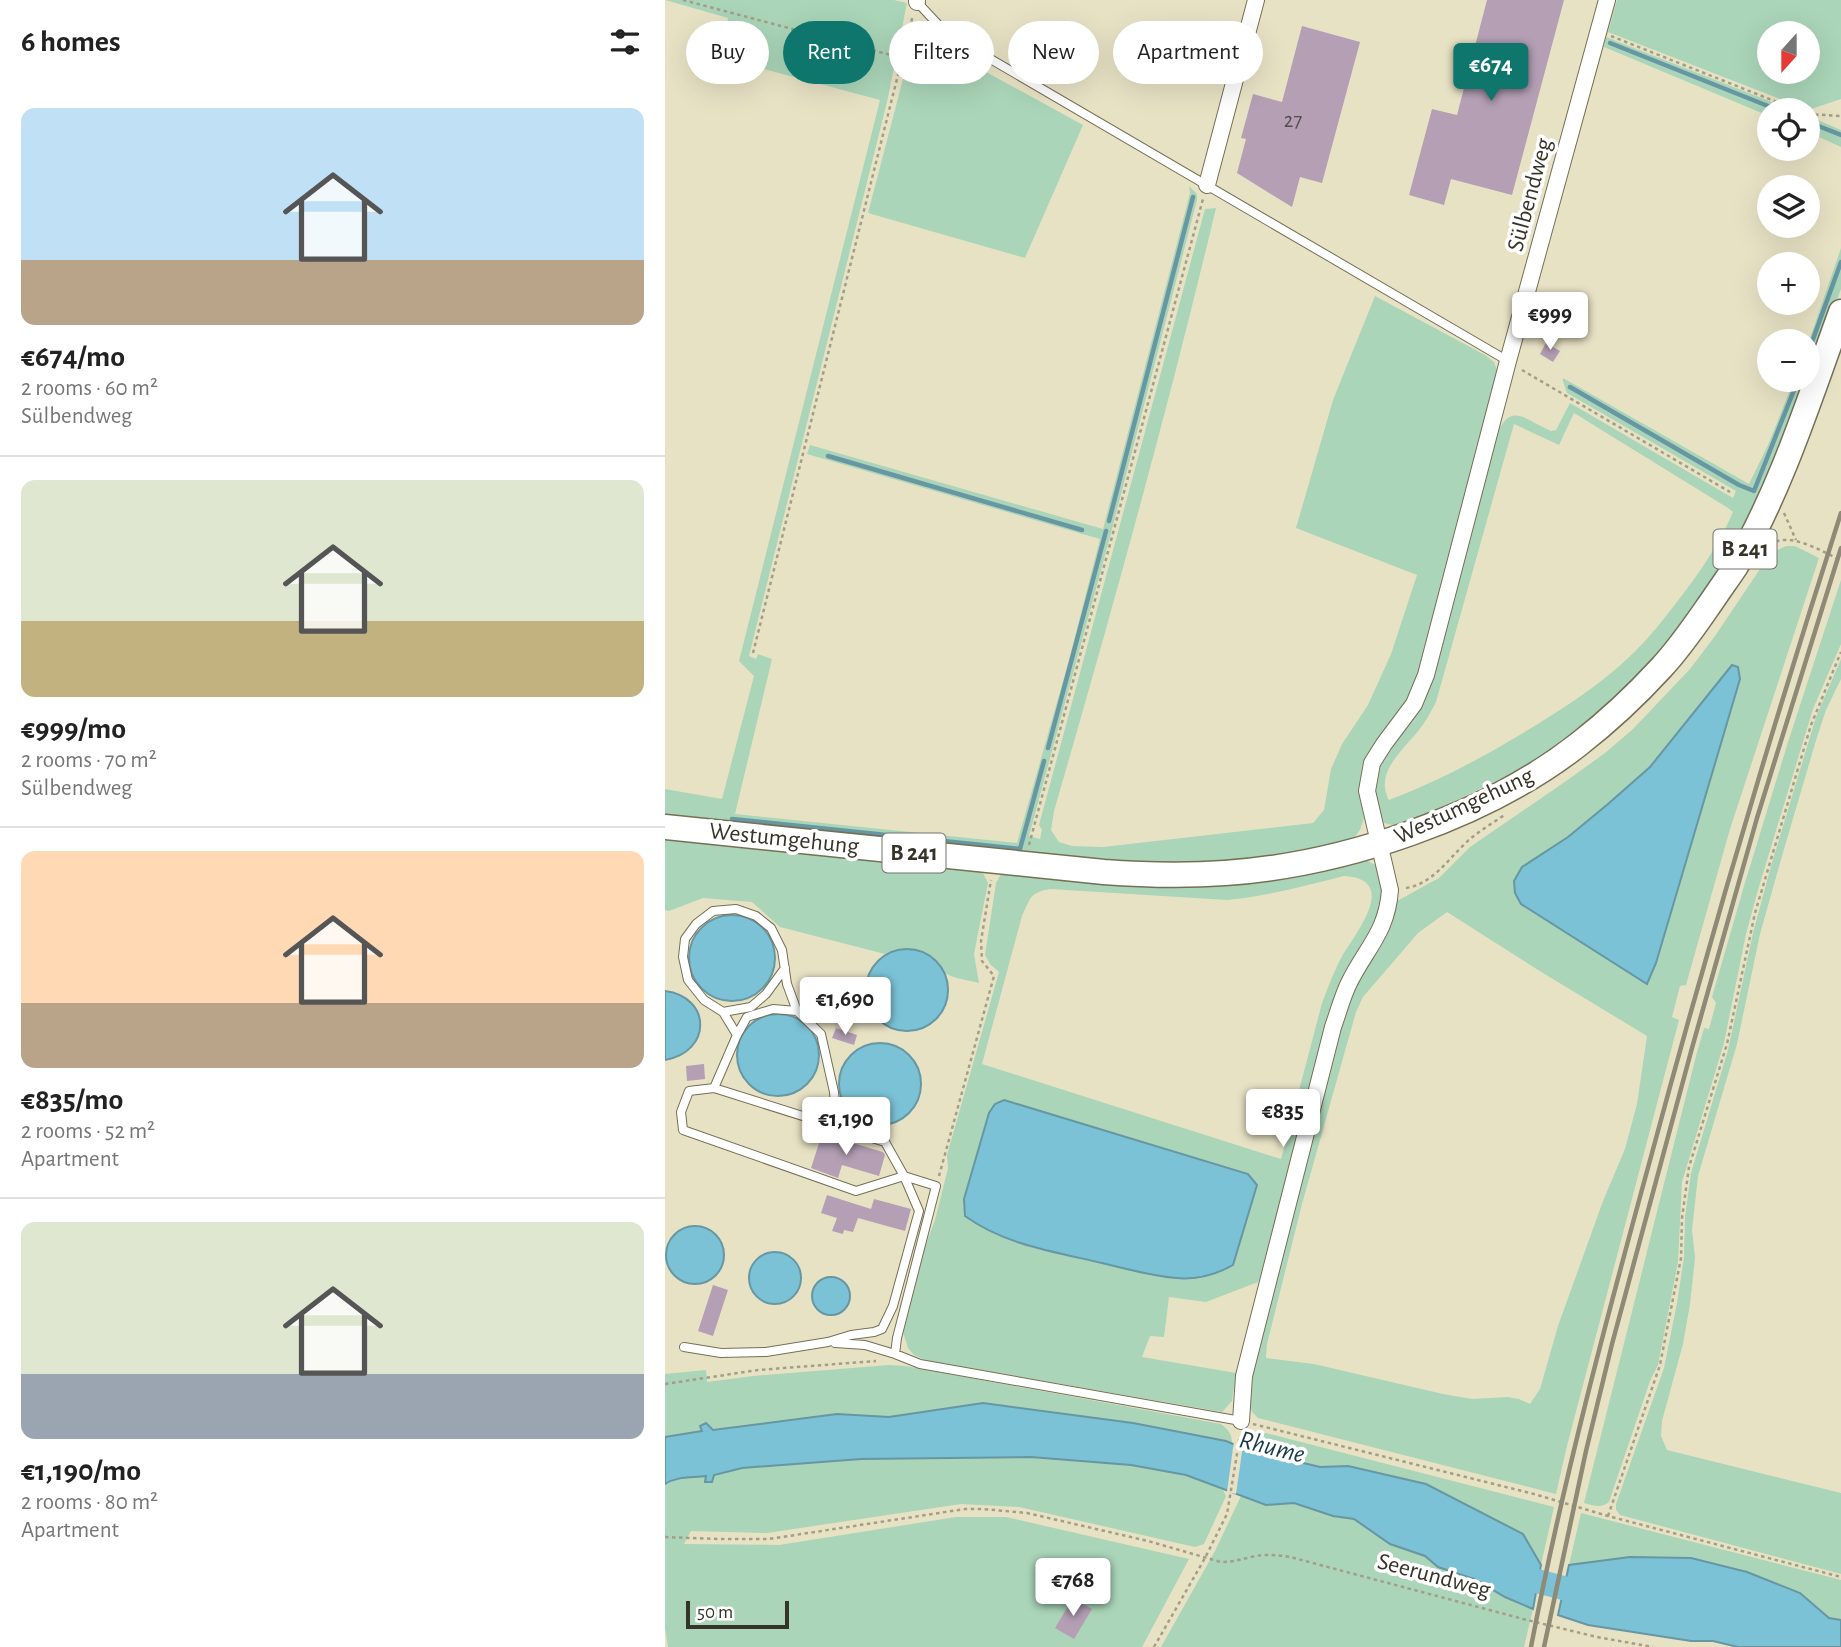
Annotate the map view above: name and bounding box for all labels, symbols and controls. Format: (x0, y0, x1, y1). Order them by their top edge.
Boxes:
chip: Buy (686, 21, 769, 84)
chip: Rent (783, 21, 875, 84)
chip: Filters (889, 21, 994, 84)
chip: New (1008, 21, 1099, 84)
chip: Apartment (1113, 21, 1263, 84)
north arrow (1757, 21, 1820, 84)
map controls (1757, 21, 1820, 392)
icon: filters (606, 23, 644, 61)
text: 6 homes (21, 27, 121, 57)
pin: €674 (1450, 43, 1532, 103)
text: €674 (1469, 54, 1513, 77)
button: locate (1757, 98, 1820, 161)
house number: 27 (1284, 110, 1302, 131)
street label: Sülbendweg (1503, 136, 1557, 254)
icon: home (270, 154, 396, 280)
button: layers (1757, 175, 1820, 238)
button: + (1757, 252, 1820, 315)
pin: €999 (1509, 292, 1591, 352)
text: €999 (1528, 303, 1572, 326)
button: − (1757, 329, 1820, 392)
text: €674/mo (21, 342, 125, 372)
text: 2 rooms · 60 m² (21, 377, 158, 400)
text: Sülbendweg (21, 405, 132, 428)
icon: home (270, 526, 396, 652)
road number: B 241 (1713, 530, 1777, 568)
text: €999/mo (21, 714, 126, 744)
text: 2 rooms · 70 m² (21, 749, 157, 772)
street label: Westumgehung (1391, 763, 1538, 849)
text: Sülbendweg (21, 777, 132, 800)
street label: Westumgehung (708, 819, 860, 859)
road number: B 241 (883, 834, 945, 873)
icon: home (270, 897, 396, 1023)
pin: €1,690 (788, 978, 902, 1037)
text: €1,690 (816, 988, 874, 1011)
text: €835/mo (21, 1085, 123, 1115)
pin: €835 (1242, 1090, 1324, 1149)
pin: €1,190 (789, 1098, 903, 1157)
text: €835 (1262, 1100, 1304, 1123)
text: €1,190 (818, 1108, 874, 1131)
text: 2 rooms · 52 m² (21, 1120, 155, 1143)
text: Apartment (21, 1148, 119, 1171)
icon: home (270, 1268, 396, 1394)
water label: Rhume (1237, 1426, 1308, 1468)
text: €1,190/mo (21, 1456, 141, 1486)
text: 2 rooms · 80 m² (21, 1491, 158, 1514)
text: Apartment (21, 1519, 119, 1542)
street label: Seerundweg (1375, 1549, 1493, 1603)
pin: €768 (1032, 1558, 1114, 1618)
text: €768 (1051, 1569, 1095, 1592)
scale bar (686, 1598, 789, 1630)
text: 50 m (697, 1603, 733, 1622)

